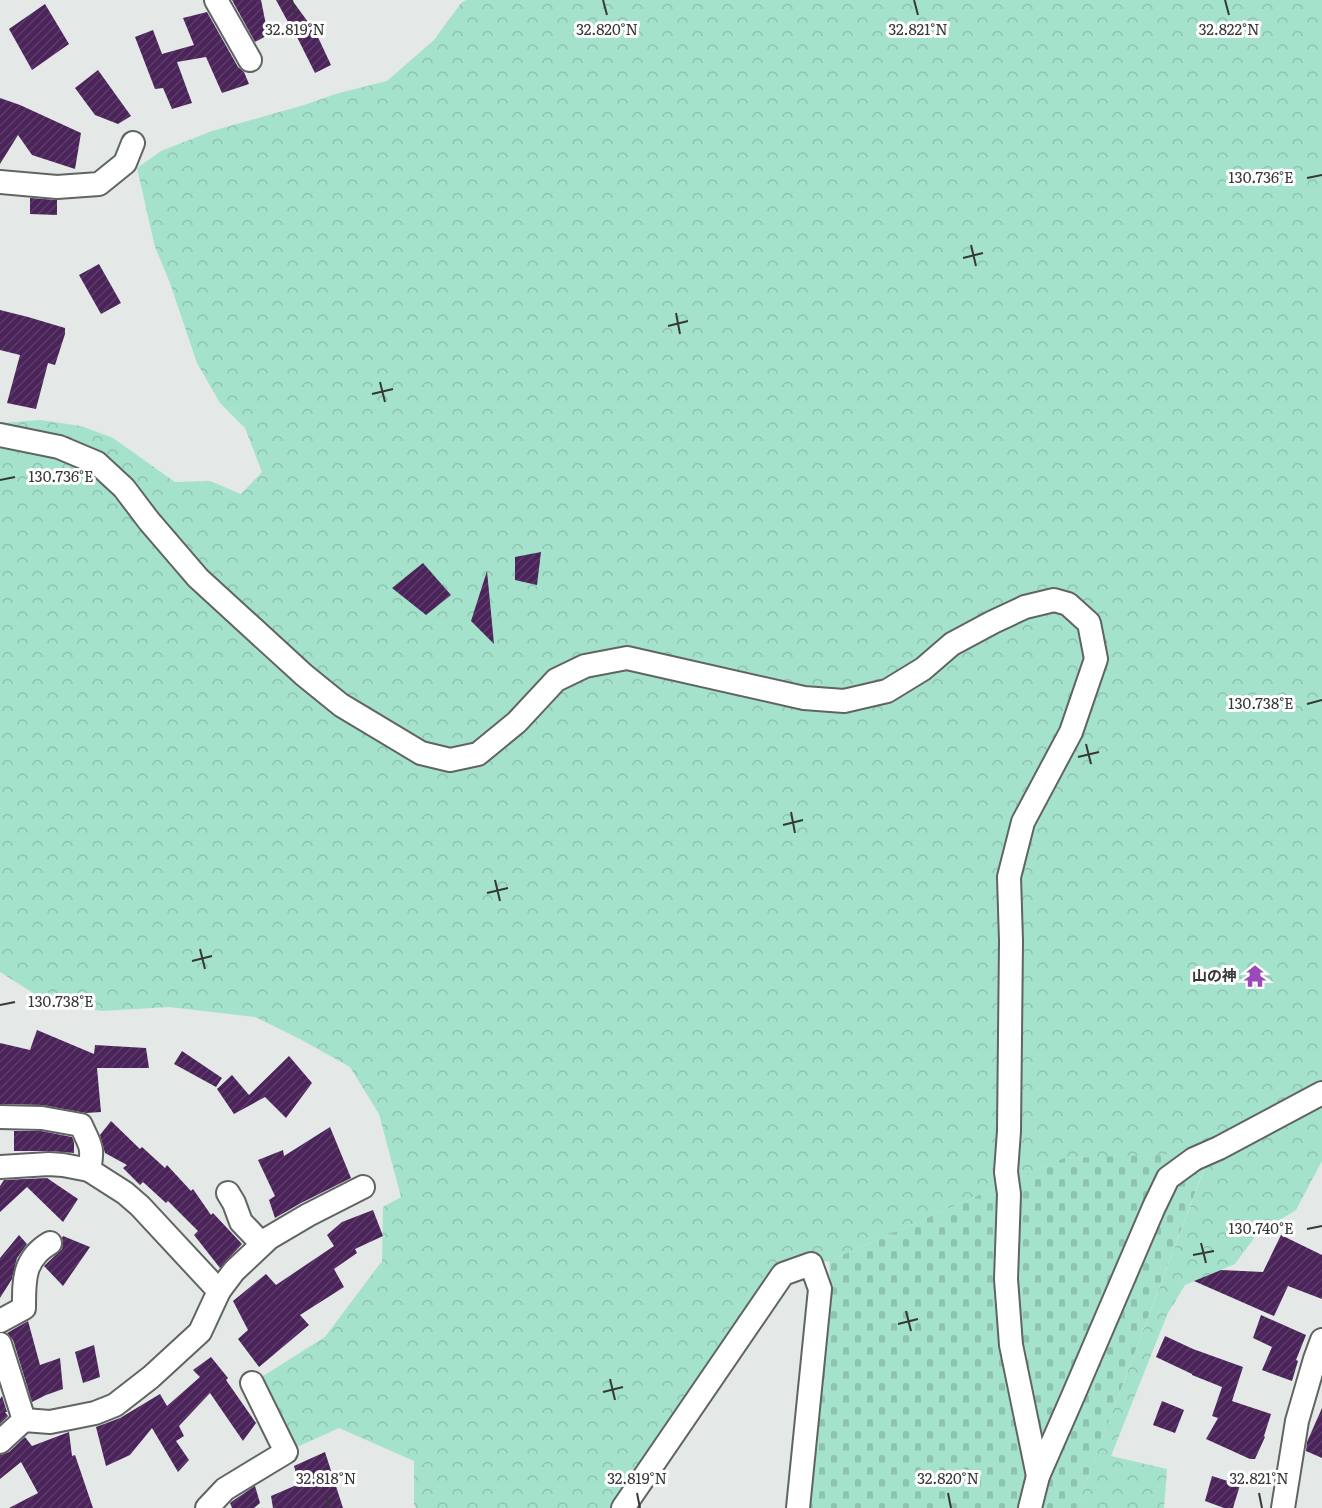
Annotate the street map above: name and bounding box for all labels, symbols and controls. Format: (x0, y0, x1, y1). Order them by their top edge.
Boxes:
text: 32.819°N (265, 17, 325, 40)
text: 32.820°N (576, 17, 638, 40)
text: 32.821°N (888, 17, 948, 40)
text: 32.822°N (1199, 17, 1260, 40)
text: 130.736°E (1228, 165, 1294, 188)
text: 130.736°E (28, 464, 94, 487)
text: 130.738°E (1228, 691, 1294, 714)
place label: 山の神 (1192, 963, 1237, 986)
temple icon: 山の神 (1242, 963, 1268, 989)
text: 130.738°E (28, 989, 94, 1012)
text: 130.740°E (1229, 1216, 1293, 1239)
text: 32.818°N (296, 1466, 356, 1489)
text: 32.819°N (607, 1466, 667, 1489)
text: 32.820°N (917, 1466, 979, 1489)
text: 32.821°N (1229, 1466, 1289, 1489)

